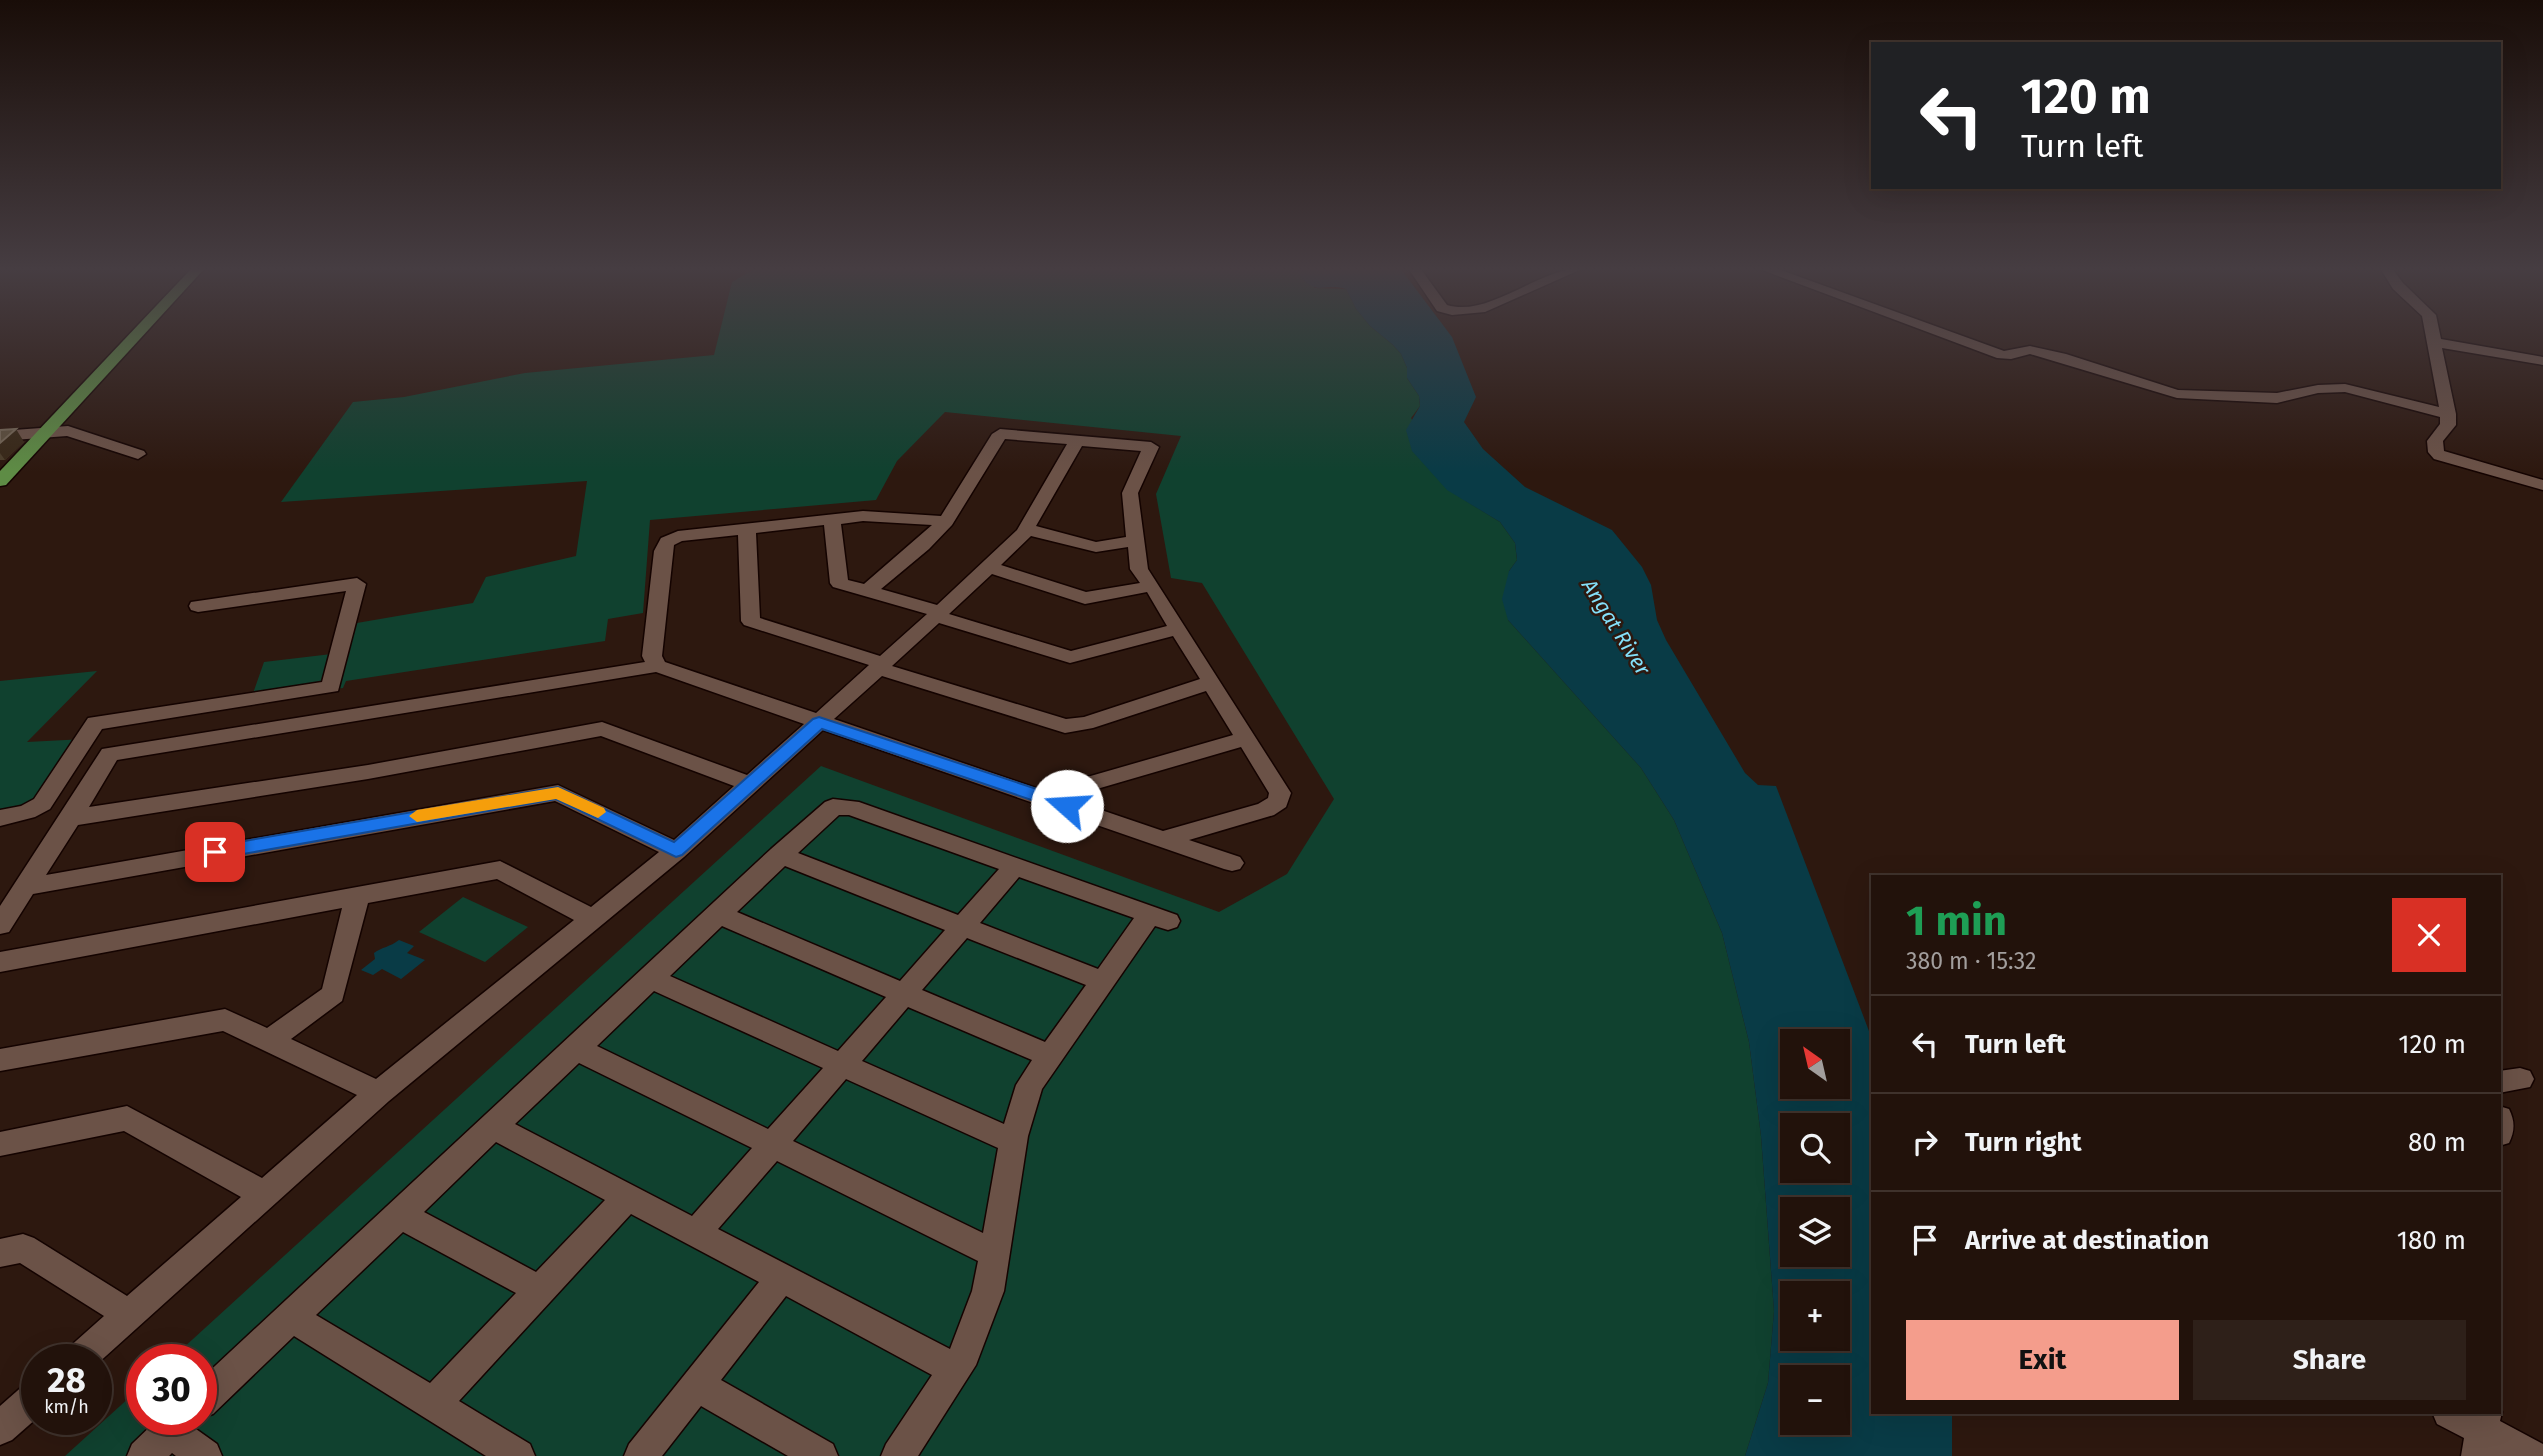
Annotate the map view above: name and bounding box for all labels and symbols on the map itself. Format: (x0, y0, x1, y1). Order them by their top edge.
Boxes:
water label: Angat River (1576, 573, 1656, 681)
position arrow (1030, 769, 1104, 843)
pin (185, 822, 245, 882)
north arrow (1780, 1029, 1850, 1099)
speed limit sign: 30 (126, 1344, 217, 1435)

